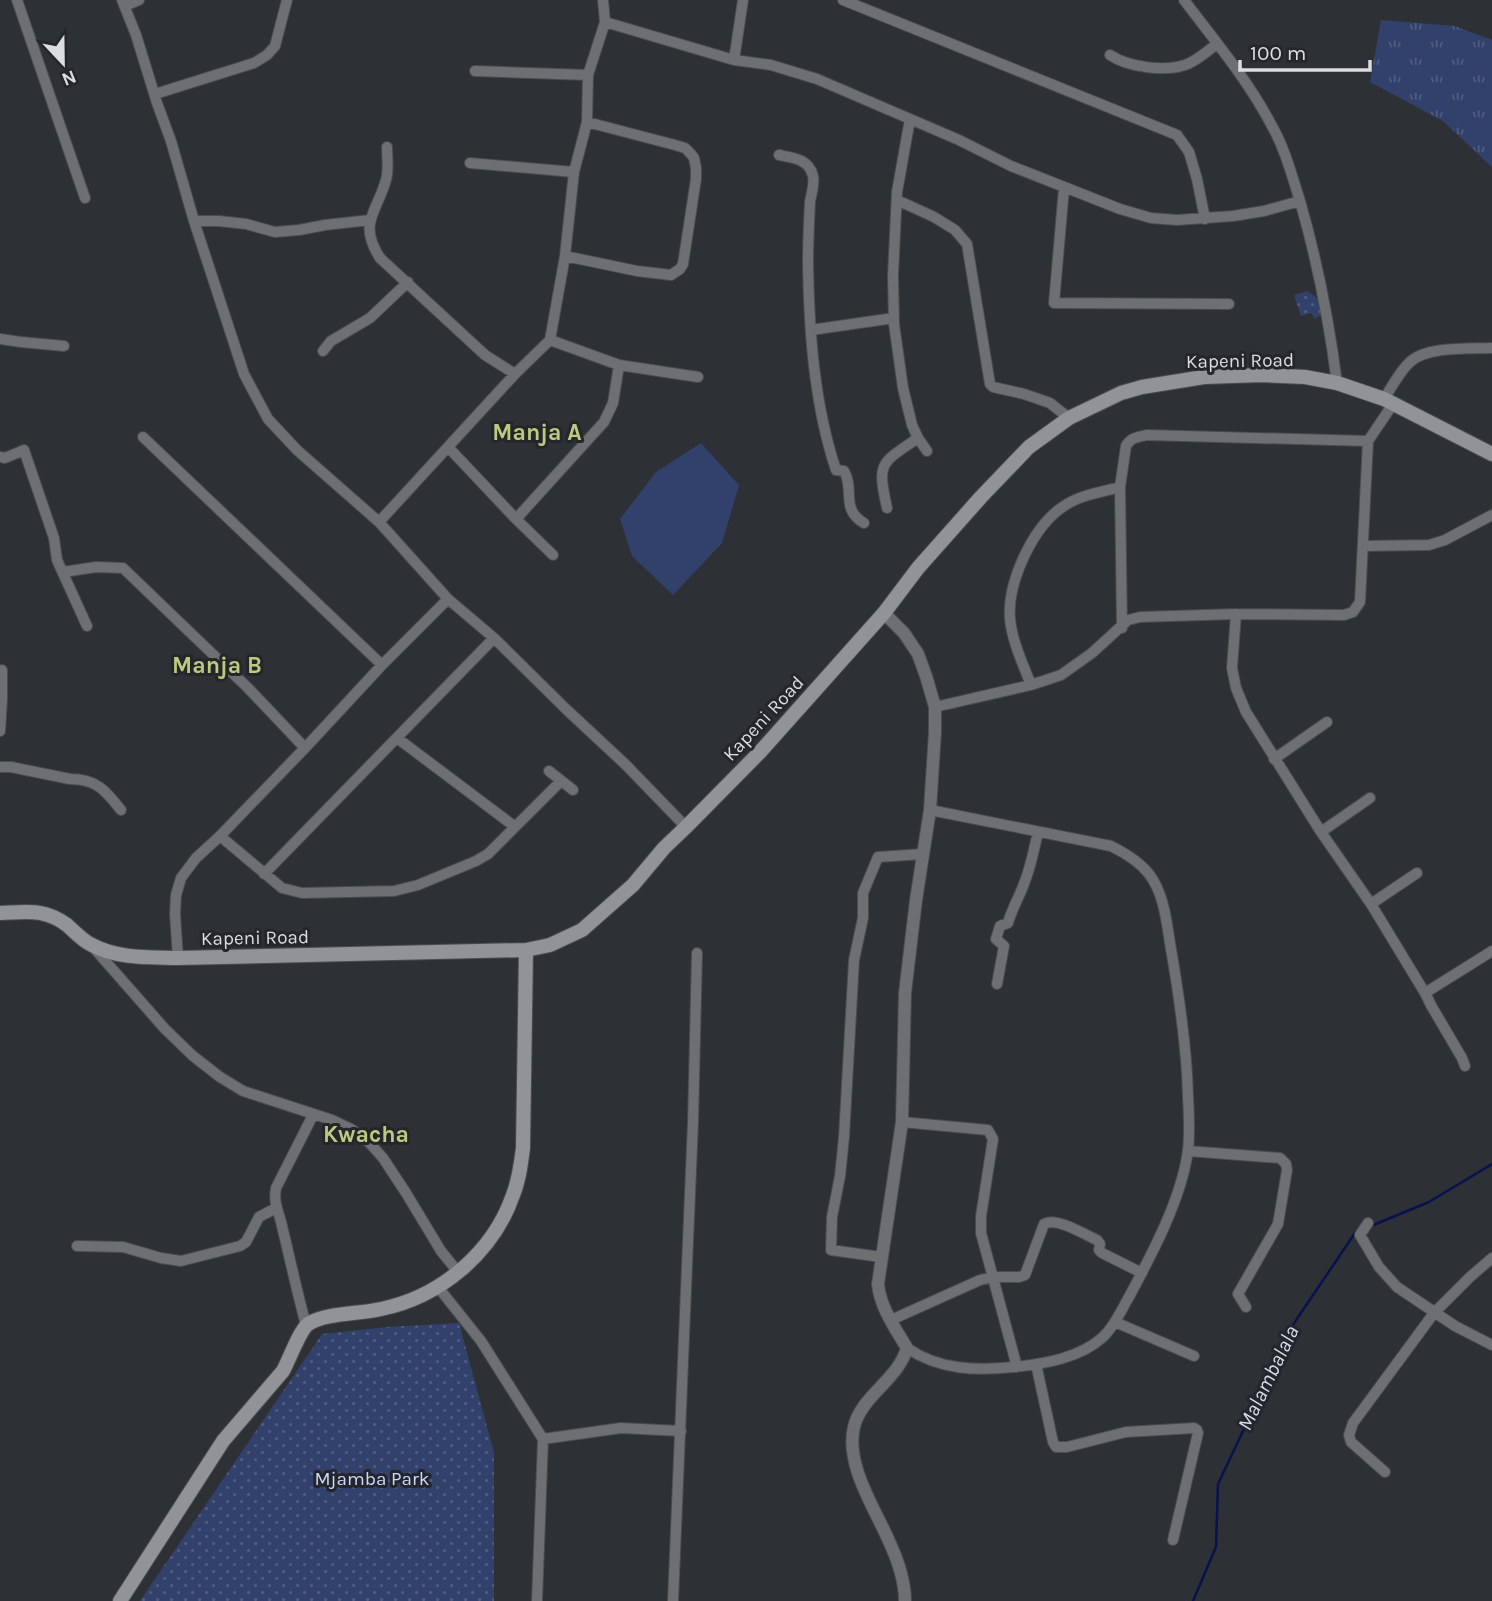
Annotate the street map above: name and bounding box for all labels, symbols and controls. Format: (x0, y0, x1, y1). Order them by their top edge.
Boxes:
north arrow (28, 28, 98, 98)
scale bar (1240, 28, 1370, 72)
text: 100 m (1250, 41, 1307, 65)
text: N (59, 65, 79, 91)
street label: Kapeni Road (1186, 349, 1294, 373)
district label: Manja A (492, 419, 582, 446)
district label: Manja B (172, 652, 262, 679)
street label: Kapeni Road (719, 672, 809, 766)
street label: Kapeni Road (201, 926, 309, 950)
district label: Kwacha (323, 1121, 409, 1148)
water label: Malambalala (1232, 1322, 1304, 1434)
park label: Mjamba Park (314, 1468, 430, 1490)

